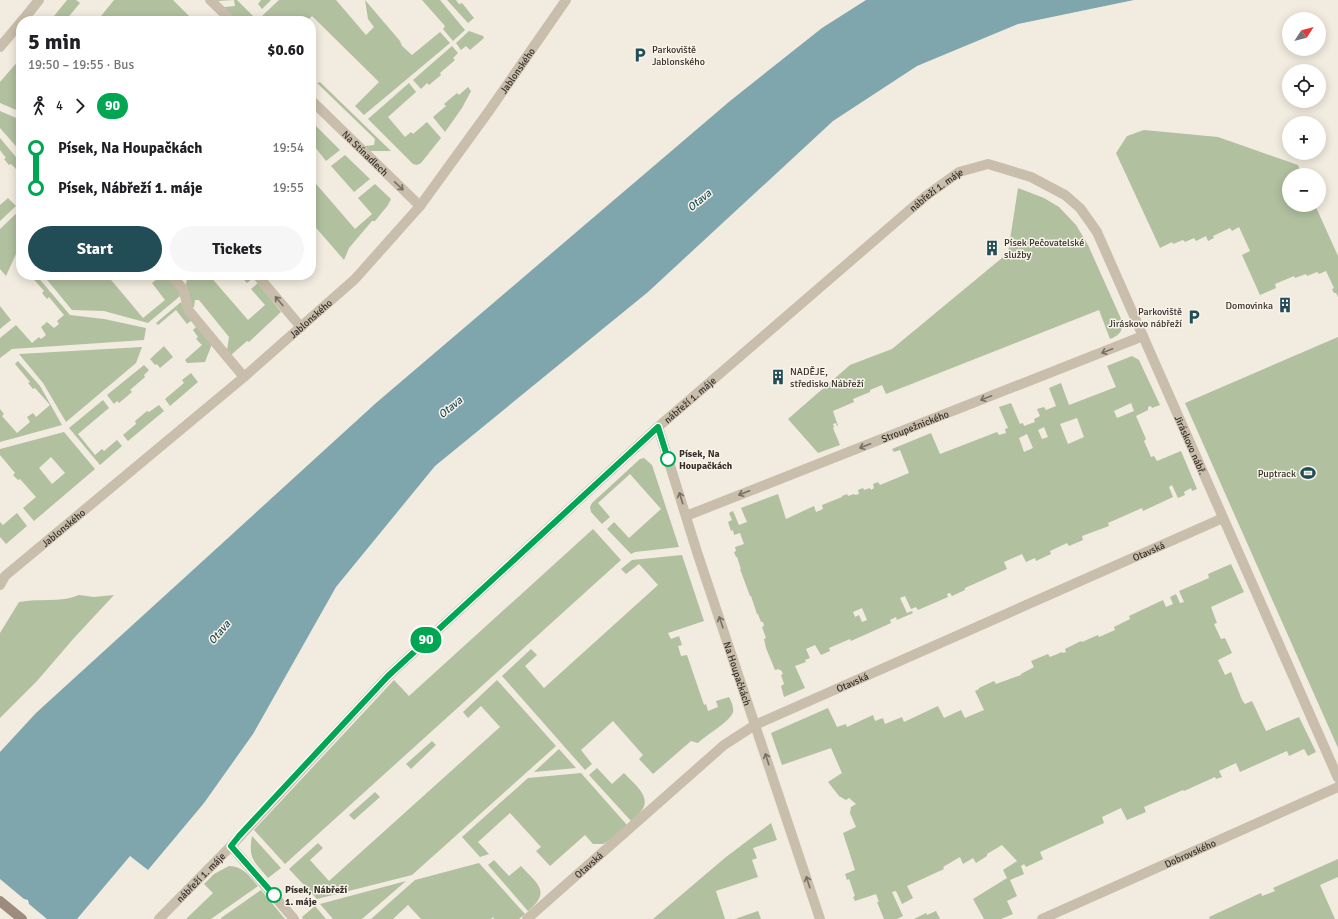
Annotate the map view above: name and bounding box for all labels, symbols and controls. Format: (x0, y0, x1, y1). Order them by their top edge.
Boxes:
north arrow (1282, 12, 1326, 56)
map controls (1282, 12, 1326, 212)
text: 5 min (28, 28, 81, 55)
text: $0.60 (267, 41, 304, 59)
place label: Parkoviště Jablonského (652, 44, 705, 68)
street label: Jablonského (498, 46, 538, 96)
parking icon: Parkoviště Jablonského (631, 46, 649, 64)
text: 19:50 – 19:55 · Bus (28, 57, 134, 73)
button: locate (1282, 64, 1326, 108)
icon: walk (28, 95, 50, 117)
icon: forward (69, 95, 91, 117)
text: 90 (105, 97, 120, 114)
text: 4 (56, 98, 63, 114)
button: + (1282, 116, 1326, 160)
street label: Na Stínadlech (339, 129, 390, 179)
text: Písek, Na Houpačkách (58, 139, 202, 157)
text: 19:54 (272, 140, 304, 156)
street label: nábřeží 1. máje (907, 166, 964, 215)
button: − (1282, 168, 1326, 212)
text: Písek, Nábřeží 1. máje (58, 179, 202, 197)
text: 19:55 (272, 180, 304, 196)
one-way arrow (394, 181, 404, 191)
water label: Otava (685, 186, 714, 214)
button: Start (28, 226, 162, 272)
button: Tickets (170, 226, 304, 272)
place label: Písek Pečovatelské služby (1004, 237, 1084, 261)
building icon: Písek Pečovatelské služby (983, 239, 1001, 257)
one-way arrow (275, 296, 284, 306)
building icon: Domovinka (1276, 296, 1294, 314)
street label: Jablonského (287, 297, 335, 341)
place label: Domovinka (1226, 300, 1273, 312)
place label: Parkoviště Jiráskovo nábřeží (1109, 306, 1182, 330)
parking icon: Parkoviště Jiráskovo nábřeží (1185, 308, 1203, 326)
one-way arrow (1102, 347, 1114, 355)
place label: NADĚJE, středisko Nábřeží (790, 365, 864, 390)
building icon: NADĚJE, středisko Nábřeží (769, 368, 787, 386)
street label: nábřeží 1. máje (662, 375, 719, 426)
water label: Otava (436, 393, 465, 421)
one-way arrow (981, 395, 993, 403)
street label: Stroupežnického (880, 408, 951, 445)
street label: Jiráskovo nábř. (1172, 414, 1208, 477)
one-way arrow (860, 442, 872, 450)
place label: Písek, Na Houpačkách (679, 448, 733, 472)
marker: Písek, Na Houpačkách (660, 451, 676, 467)
sports icon: Puptrack (1299, 464, 1317, 482)
place label: Puptrack (1258, 468, 1296, 480)
one-way arrow (739, 490, 751, 498)
one-way arrow (677, 492, 684, 505)
street label: Jablonského (40, 507, 88, 550)
street label: Otavská (1131, 539, 1167, 564)
one-way arrow (717, 616, 724, 629)
water label: Otava (206, 617, 233, 647)
line badge: 90 (408, 627, 444, 653)
text: 90 (418, 631, 434, 648)
street label: Na Houpačkách (720, 640, 753, 707)
street label: Otavská (835, 671, 871, 695)
one-way arrow (762, 753, 770, 765)
street label: Dobrovského (1163, 837, 1218, 871)
street label: nábřeží 1. máje (174, 850, 228, 905)
street label: Otavská (572, 850, 606, 881)
one-way arrow (803, 876, 811, 888)
place label: Písek, Nábřeží 1. máje (285, 884, 347, 908)
marker: Písek, Nábřeží 1. máje (266, 887, 282, 903)

